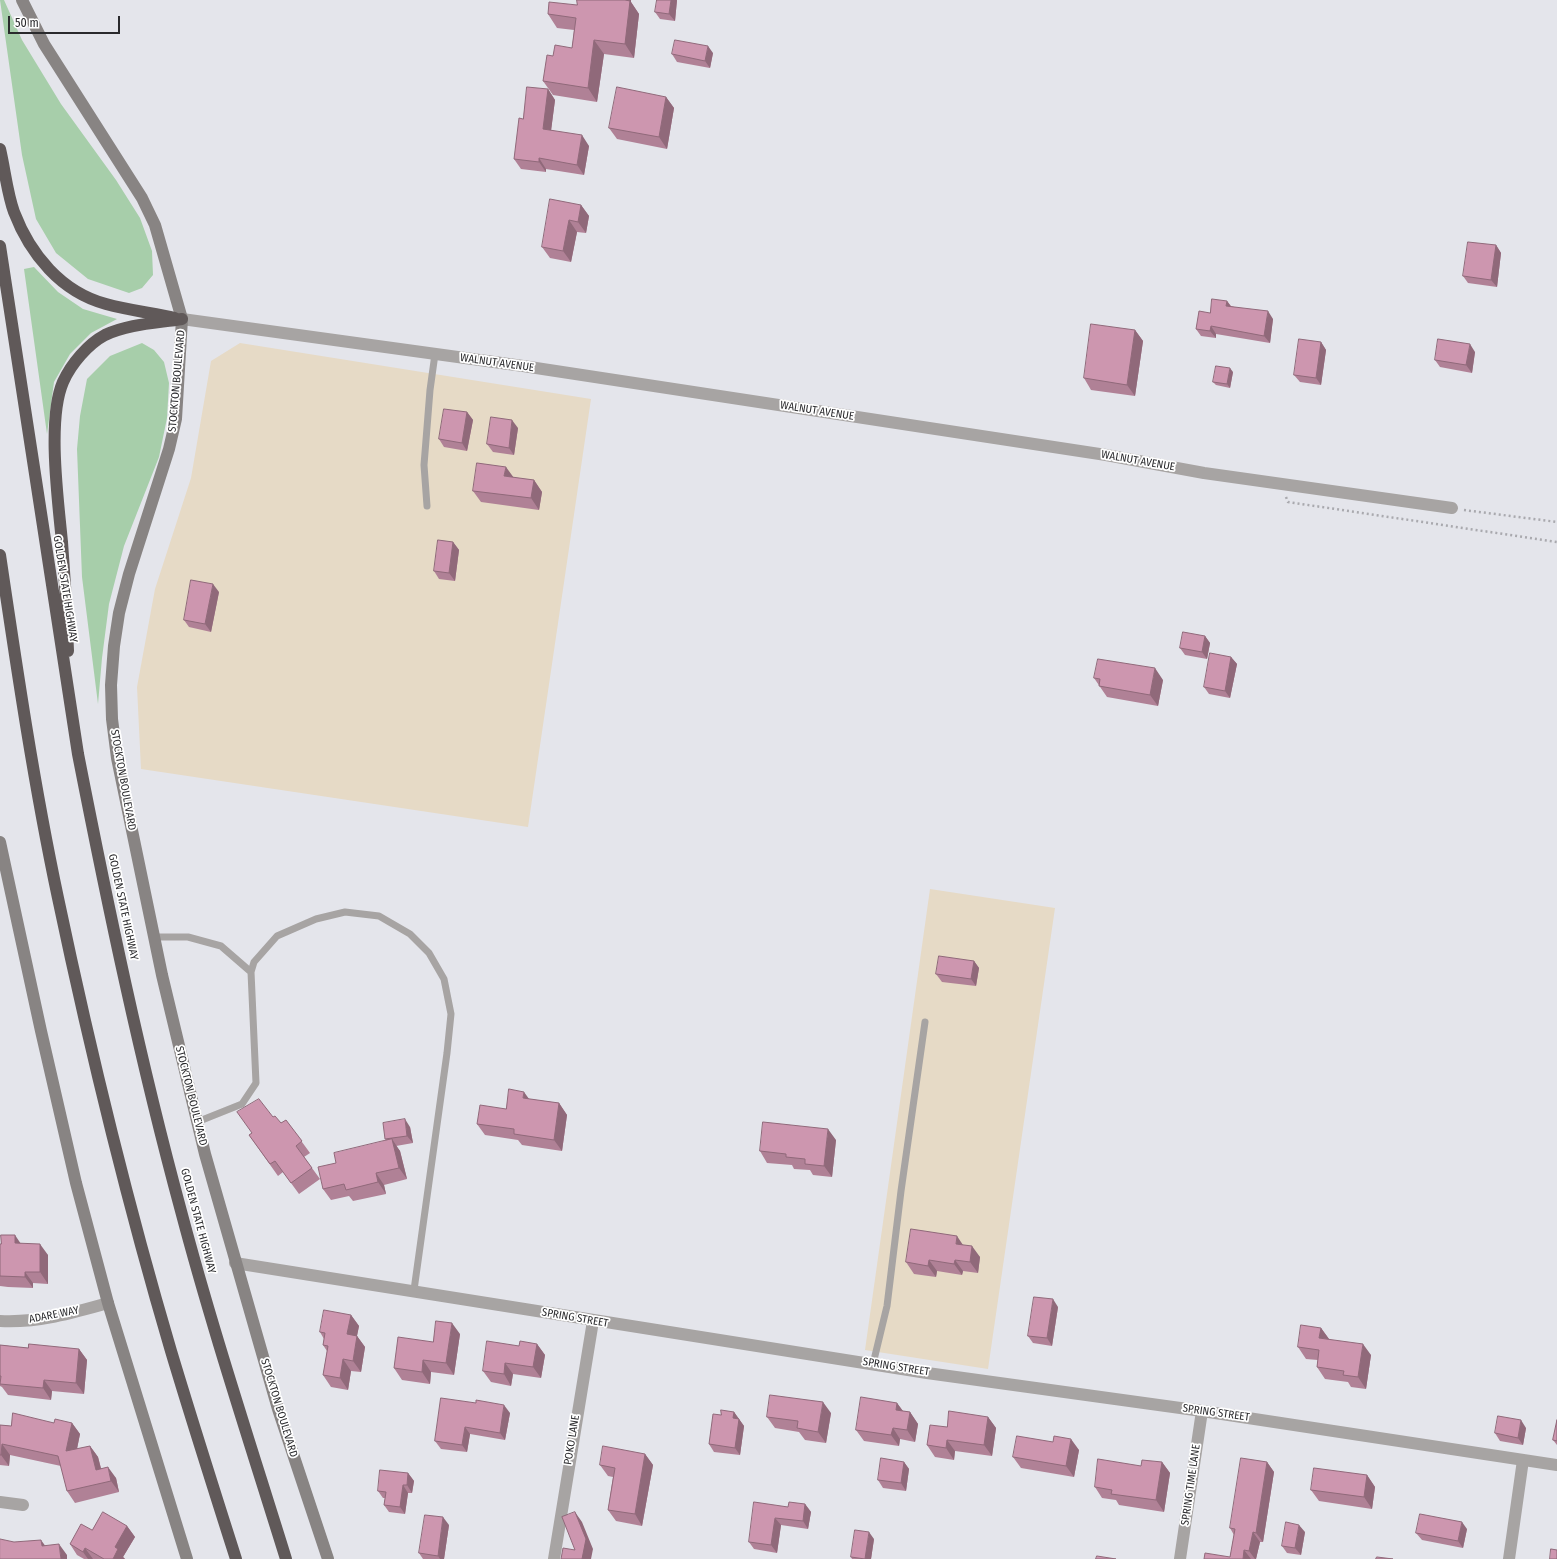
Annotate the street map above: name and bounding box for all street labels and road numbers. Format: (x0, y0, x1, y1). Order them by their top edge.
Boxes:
street label: STOCKTON BOULEVARD (166, 330, 188, 432)
street label: WALNUT AVENUE (459, 351, 535, 375)
street label: WALNUT AVENUE (779, 399, 855, 423)
street label: WALNUT AVENUE (1100, 448, 1176, 474)
street label: GOLDEN STATE HIGHWAY (50, 535, 80, 643)
street label: STOCKTON BOULEVARD (108, 729, 138, 831)
street label: GOLDEN STATE HIGHWAY (105, 853, 141, 961)
street label: STOCKTON BOULEVARD (172, 1045, 210, 1147)
street label: GOLDEN STATE HIGHWAY (178, 1167, 218, 1275)
street label: ADARE WAY (28, 1304, 80, 1326)
street label: SPRING STREET (541, 1306, 609, 1330)
street label: SPRING STREET (862, 1355, 930, 1379)
street label: STOCKTON BOULEVARD (258, 1357, 300, 1459)
street label: SPRING STREET (1182, 1402, 1250, 1424)
street label: POKO LANE (562, 1414, 582, 1466)
street label: SPRING TIME LANE (1179, 1444, 1203, 1526)

